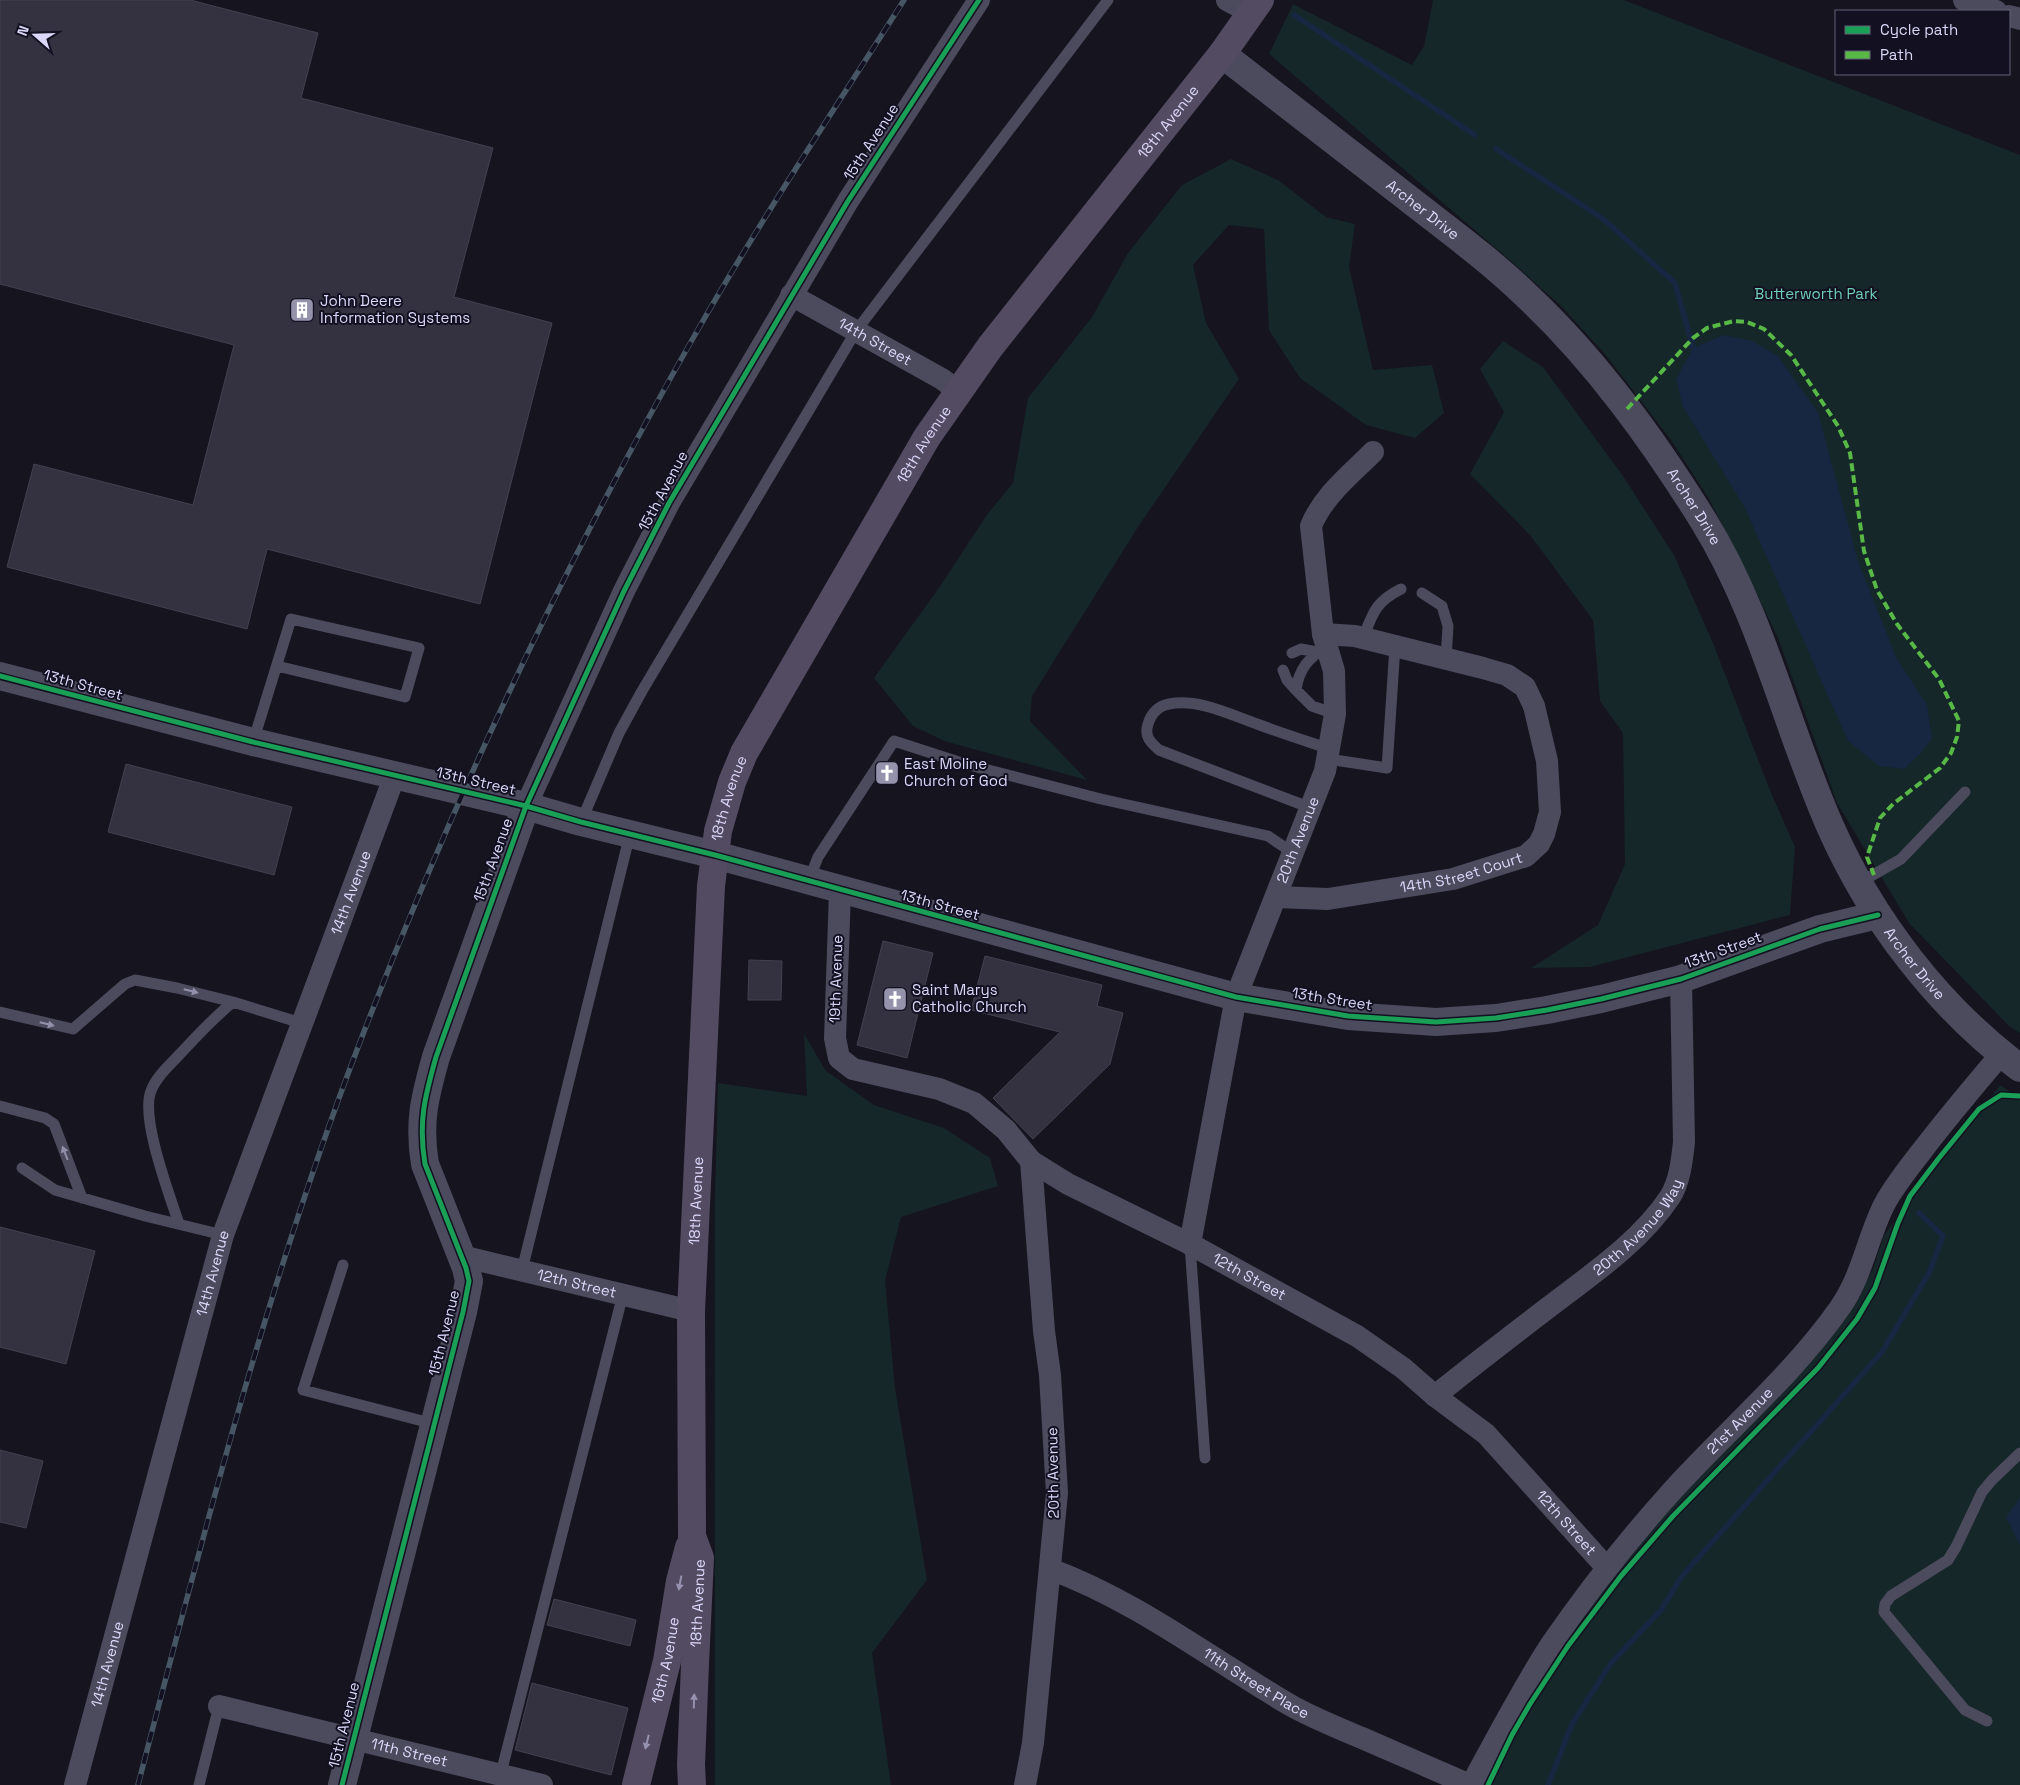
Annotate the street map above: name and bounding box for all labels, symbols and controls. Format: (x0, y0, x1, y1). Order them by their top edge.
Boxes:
north arrow (10, 10, 60, 60)
legend (1835, 10, 2010, 75)
text: Cycle path (1880, 20, 1958, 39)
text: N (13, 23, 33, 38)
text: Path (1880, 45, 1913, 64)
street label: 18th Avenue (1133, 81, 1203, 162)
street label: 15th Avenue (839, 100, 903, 184)
street label: Archer Drive (1383, 175, 1463, 244)
park label: Butterworth Park (1754, 284, 1878, 303)
place label: John Deere Information Systems (320, 291, 470, 327)
building icon: John Deere Information Systems (289, 297, 315, 323)
street label: 14th Street (835, 313, 915, 369)
street label: 18th Avenue (892, 402, 955, 487)
street label: 15th Avenue (634, 447, 692, 534)
street label: Archer Drive (1663, 464, 1726, 548)
street label: 13th Street (41, 665, 125, 704)
street label: 18th Avenue (707, 752, 751, 842)
place label: East Moline Church of God (904, 754, 1008, 790)
church icon: East Moline Church of God (874, 760, 900, 786)
street label: 13th Street (434, 762, 518, 799)
street label: 20th Avenue (1272, 794, 1323, 886)
street label: 15th Avenue (469, 815, 517, 904)
street label: 14th Avenue (326, 848, 375, 937)
street label: 14th Street Court (1398, 848, 1525, 896)
street label: 13th Street (898, 885, 982, 924)
street label: Archer Drive (1880, 923, 1950, 1004)
street label: 13th Street (1681, 927, 1764, 972)
street label: 19th Avenue (824, 934, 847, 1023)
place label: Saint Marys Catholic Church (912, 980, 1027, 1016)
street label: 13th Street (1291, 983, 1374, 1014)
church icon: Saint Marys Catholic Church (882, 986, 908, 1012)
one-way arrow (183, 987, 198, 995)
one-way arrow (40, 1020, 55, 1028)
one-way arrow (61, 1145, 69, 1160)
street label: 18th Avenue (684, 1156, 707, 1245)
street label: 20th Avenue Way (1589, 1176, 1686, 1279)
street label: 14th Avenue (192, 1227, 233, 1318)
street label: 12th Street (1209, 1248, 1290, 1304)
street label: 12th Street (535, 1265, 619, 1302)
street label: 15th Avenue (424, 1288, 463, 1378)
street label: 21st Avenue (1702, 1383, 1777, 1458)
street label: 20th Avenue (1042, 1427, 1063, 1519)
street label: 12th Street (1532, 1486, 1601, 1559)
street label: 18th Avenue (686, 1558, 709, 1648)
one-way arrow (676, 1576, 684, 1592)
street label: 16th Avenue (647, 1616, 683, 1706)
street label: 14th Avenue (86, 1619, 128, 1709)
street label: 11th Street Place (1200, 1643, 1313, 1723)
street label: 15th Avenue (324, 1680, 363, 1770)
one-way arrow (690, 1693, 698, 1709)
street label: 11th Street (369, 1734, 450, 1771)
one-way arrow (643, 1735, 651, 1750)

